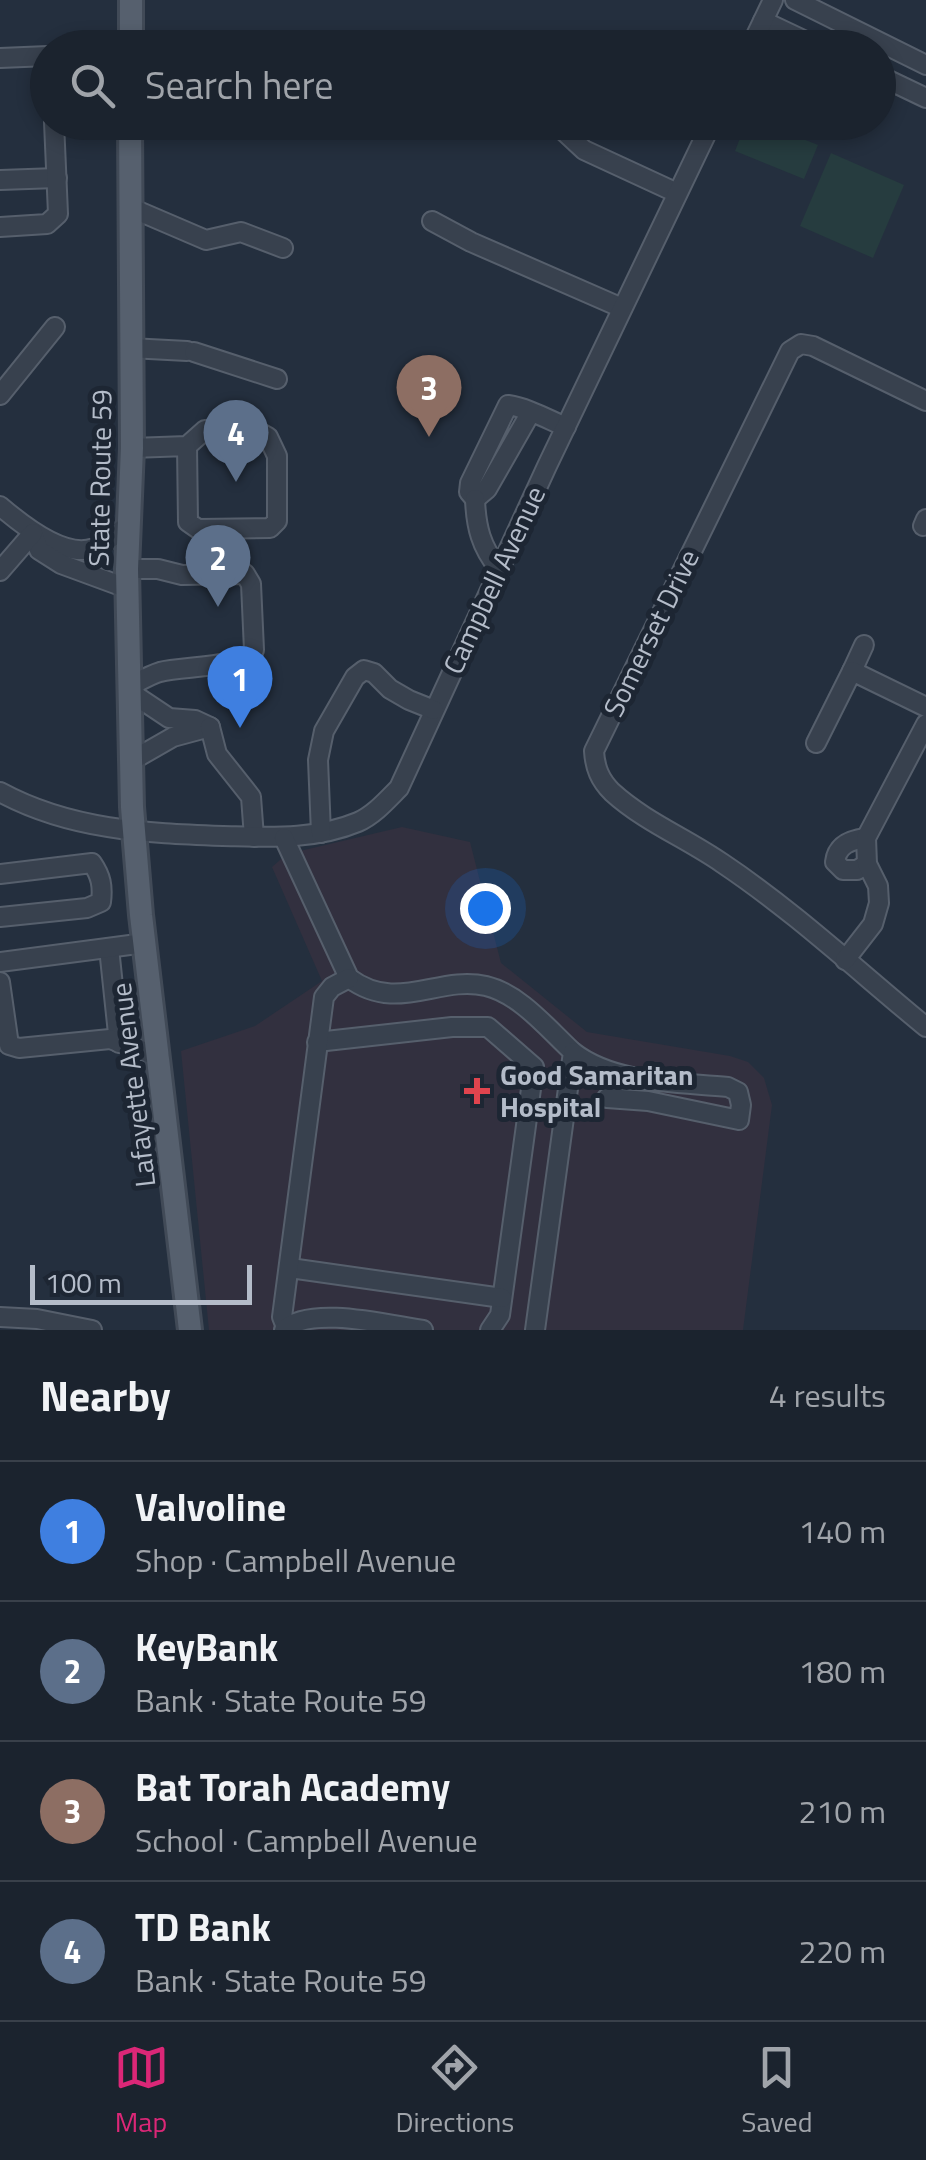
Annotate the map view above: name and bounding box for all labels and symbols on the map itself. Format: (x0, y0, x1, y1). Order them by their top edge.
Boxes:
pin: 3 (396, 354, 462, 437)
street label: State Route 59 (76, 389, 123, 567)
pin: 4 (204, 400, 268, 482)
street label: Campbell Avenue (431, 479, 556, 681)
pin: 2 (186, 524, 250, 607)
street label: Somerset Drive (591, 542, 710, 724)
pin: 1 (208, 646, 272, 728)
your location (460, 883, 511, 934)
street label: Lafayette Avenue (99, 980, 166, 1190)
place label: Good Samaritan Hospital (500, 1053, 693, 1128)
marker: Good Samaritan Hospital (464, 1078, 490, 1104)
scale bar (30, 1260, 252, 1304)

